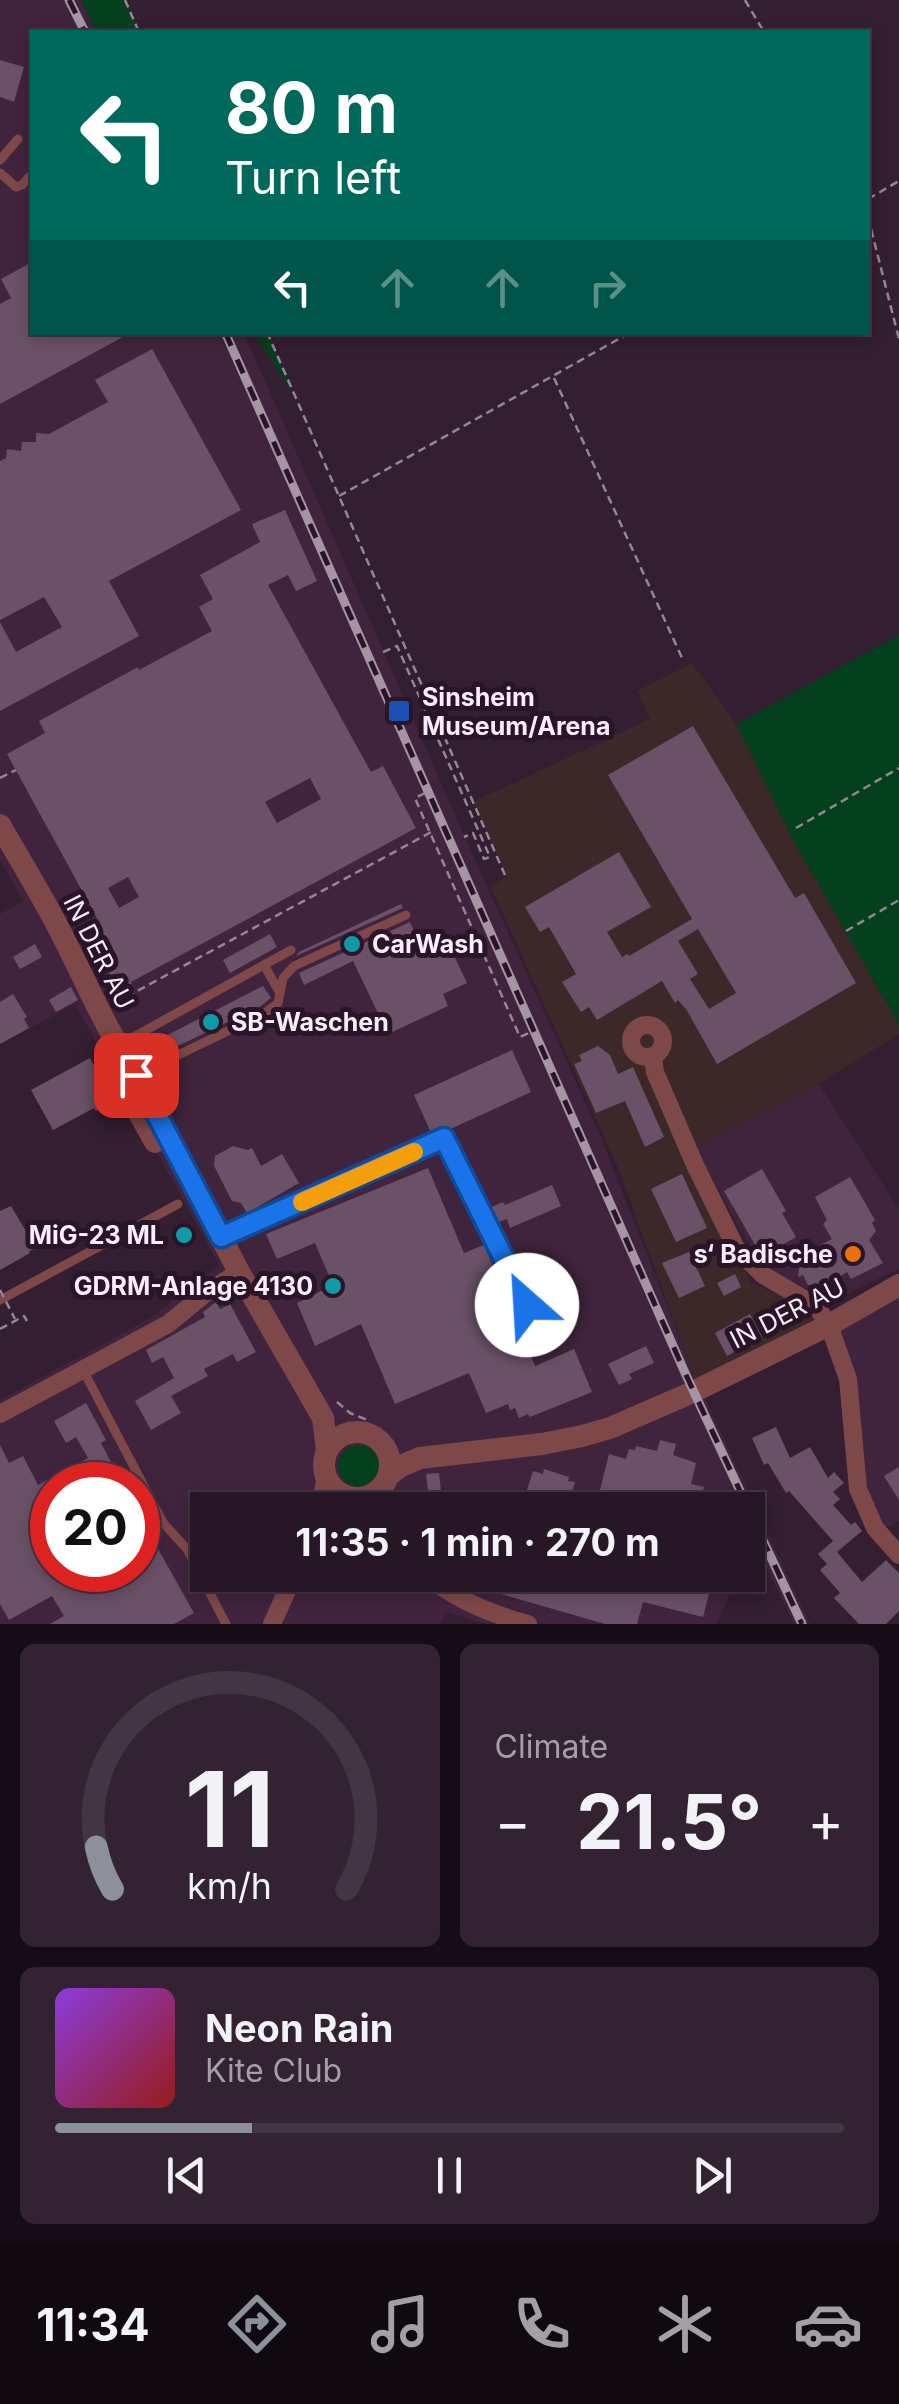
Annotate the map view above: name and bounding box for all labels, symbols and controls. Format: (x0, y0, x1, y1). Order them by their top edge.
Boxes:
text: 80 m (225, 65, 398, 150)
icon: left (60, 70, 190, 200)
text: Turn left (225, 150, 401, 205)
icon: left (265, 260, 320, 315)
icon: ahead (370, 260, 425, 315)
icon: ahead (475, 260, 530, 315)
icon: right (580, 260, 635, 315)
place label: Sinsheim Museum/Arena (422, 682, 610, 741)
marker: Sinsheim Museum/Arena (386, 698, 412, 724)
street label: IN DER AU (57, 890, 141, 1014)
place label: CarWash (372, 929, 484, 959)
marker: CarWash (341, 933, 363, 955)
place label: SB-Waschen (231, 1007, 389, 1037)
marker: SB-Waschen (200, 1011, 222, 1033)
pin (94, 1033, 179, 1118)
icon: arrive (109, 1048, 164, 1103)
place label: MiG-23 ML (29, 1220, 164, 1250)
marker: MiG-23 ML (173, 1224, 195, 1246)
place label: s‘ Badische (694, 1239, 833, 1269)
marker: s‘ Badische (842, 1243, 864, 1265)
position arrow (475, 1253, 579, 1357)
place label: GDRM-Anlage 4130 (74, 1271, 313, 1301)
street label: IN DER AU (725, 1271, 849, 1355)
marker: GDRM-Anlage 4130 (322, 1275, 344, 1297)
speed limit sign: 20 (30, 1462, 160, 1592)
text: 11:35 · 1 min · 270 m (295, 1519, 660, 1565)
text: Climate (495, 1727, 608, 1766)
text: 11 (185, 1746, 275, 1872)
text: 21.5° (576, 1776, 762, 1867)
text: − (495, 1789, 531, 1855)
text: + (808, 1789, 844, 1855)
text: km/h (187, 1864, 272, 1908)
text: Neon Rain (205, 2005, 393, 2051)
text: Kite Club (205, 2051, 342, 2090)
icon: previous (159, 2148, 214, 2203)
icon: pause (422, 2148, 477, 2203)
icon: next (685, 2148, 740, 2203)
icon: directions (222, 2289, 292, 2359)
icon: music (365, 2289, 435, 2359)
icon: phone (507, 2289, 577, 2359)
icon: climate (650, 2289, 720, 2359)
icon: car (793, 2289, 863, 2359)
text: 11:34 (36, 2297, 150, 2352)

